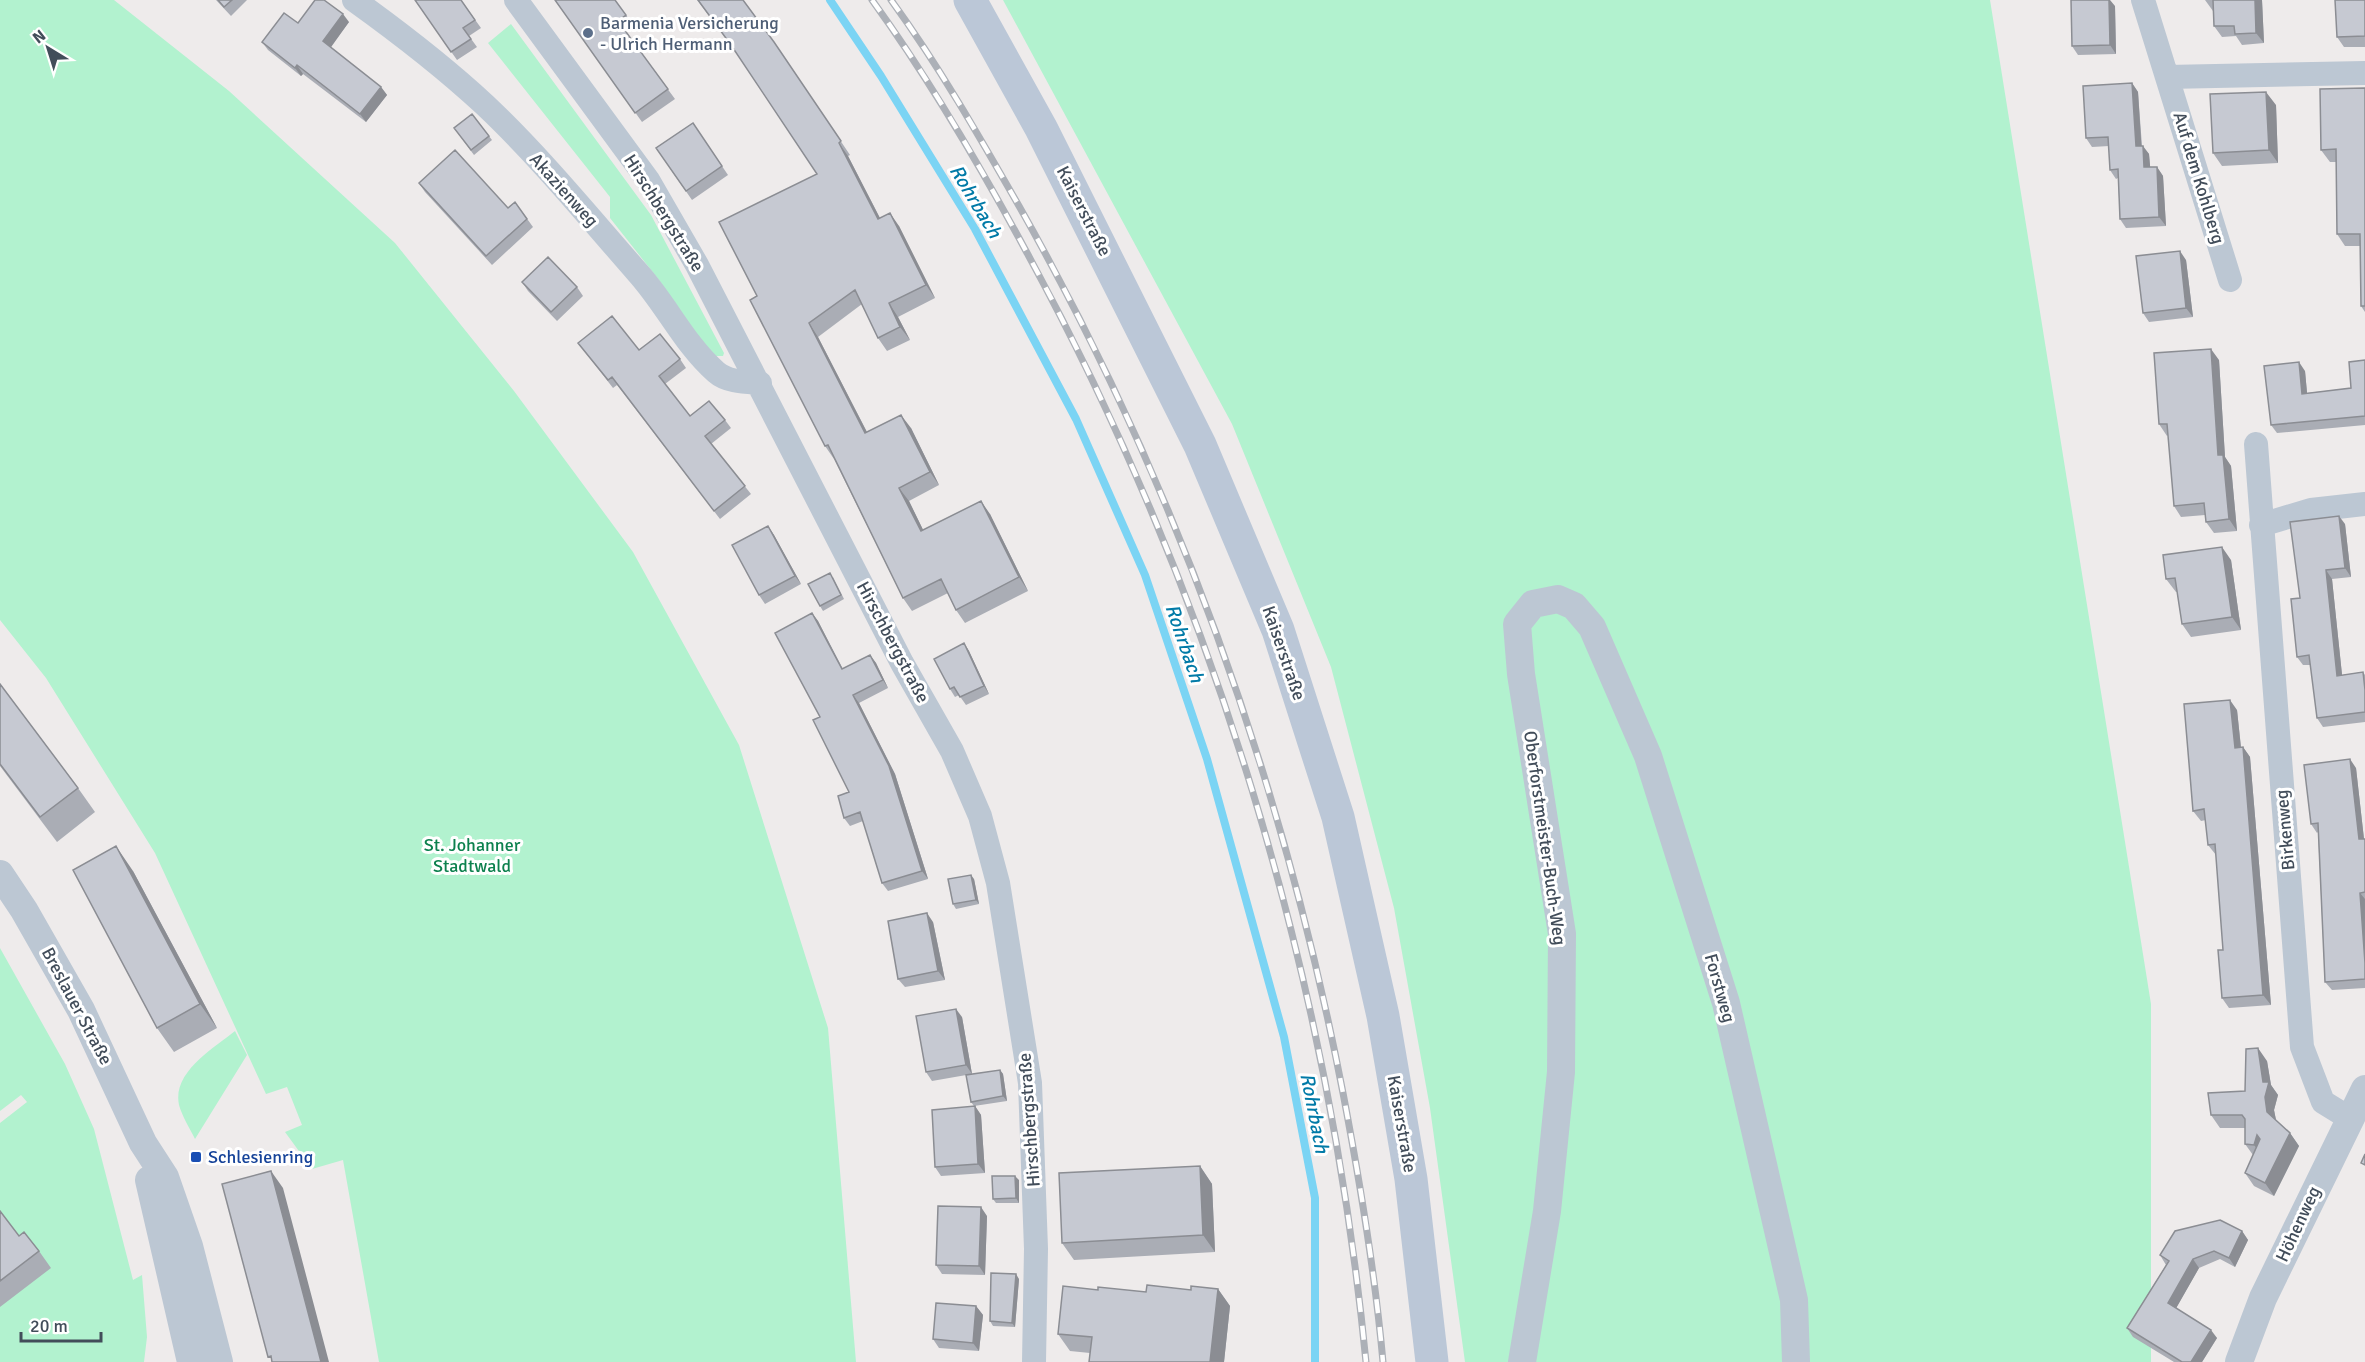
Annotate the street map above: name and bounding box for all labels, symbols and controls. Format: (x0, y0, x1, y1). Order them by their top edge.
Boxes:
place label: Barmenia Versicherung - Ulrich Hermann (600, 12, 779, 55)
north arrow (18, 18, 78, 78)
text: N (29, 26, 50, 48)
marker: Barmenia Versicherung - Ulrich Hermann (581, 26, 595, 40)
street label: Auf dem Kohlberg (2168, 109, 2230, 247)
street label: Akazienweg (525, 148, 603, 232)
street label: Hirschbergstraße (619, 150, 709, 276)
water label: Rohrbach (944, 160, 1008, 243)
street label: Kaiserstraße (1052, 162, 1116, 260)
street label: Hirschbergstraße (852, 578, 934, 706)
water label: Rohrbach (1159, 601, 1210, 687)
street label: Kaiserstraße (1258, 603, 1310, 703)
street label: Oberforstmeister-Buch-Weg (1519, 729, 1571, 947)
street label: Birkenweg (2271, 789, 2299, 871)
park label: St. Johanner Stadtwald (424, 834, 521, 877)
street label: Breslauer Straße (37, 944, 117, 1068)
street label: Forstweg (1700, 951, 1740, 1025)
street label: Hirschbergstraße (1013, 1052, 1045, 1188)
water label: Rohrbach (1294, 1071, 1335, 1156)
street label: Kaiserstraße (1383, 1074, 1421, 1174)
place label: Schlesienring (208, 1146, 313, 1168)
marker: Schlesienring (189, 1150, 203, 1164)
street label: Höhenweg (2271, 1183, 2325, 1265)
scale bar (21, 1305, 100, 1343)
text: 20 m (30, 1315, 68, 1337)

